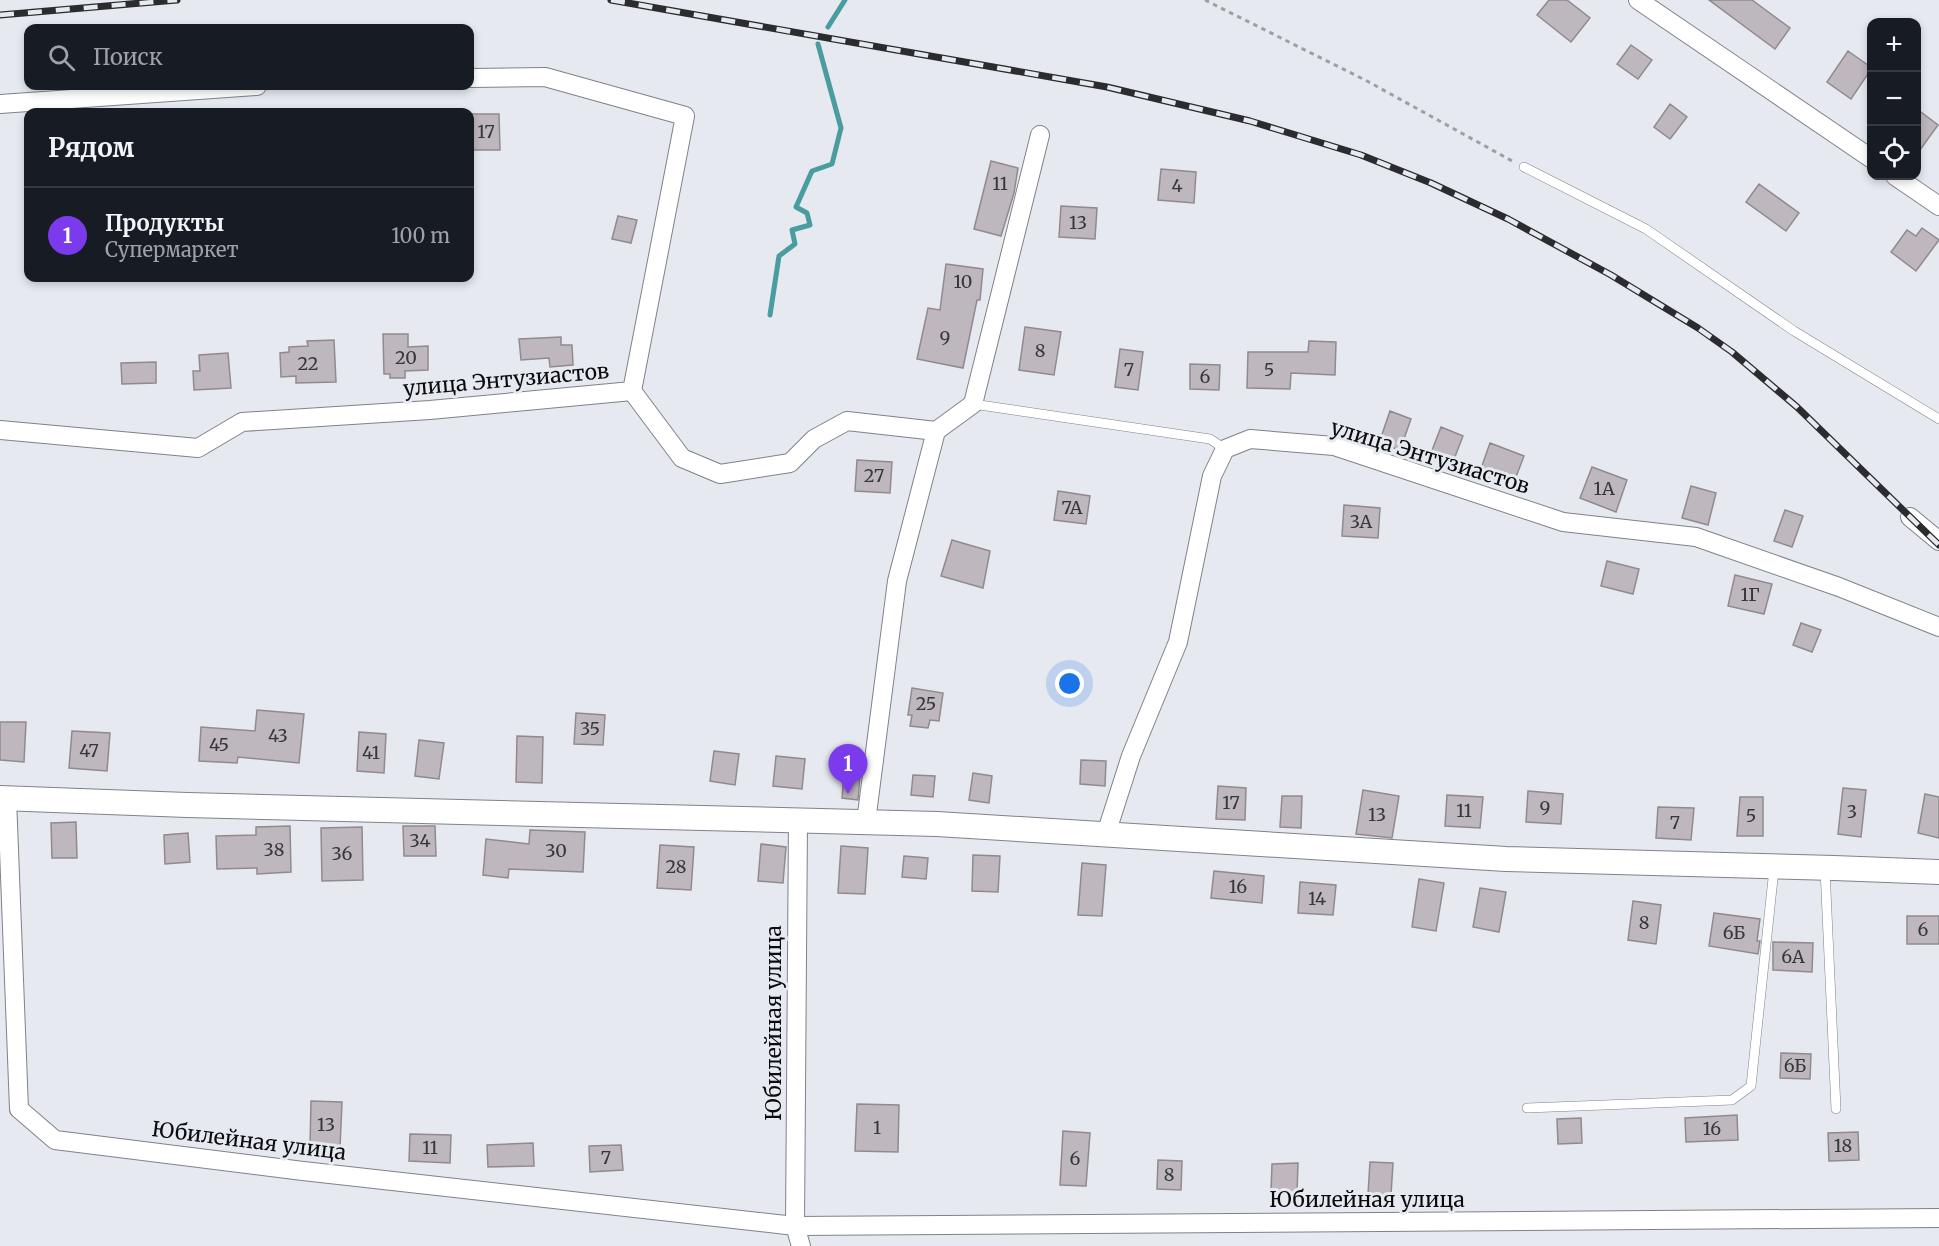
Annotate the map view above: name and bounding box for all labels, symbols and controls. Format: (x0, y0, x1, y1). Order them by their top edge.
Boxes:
map controls (1867, 18, 1921, 180)
button: + (1867, 18, 1921, 72)
search box (24, 24, 474, 90)
icon: search (45, 41, 78, 74)
text: Поиск (93, 43, 163, 71)
button: − (1867, 72, 1921, 126)
house number: 17 (477, 120, 495, 143)
button: locate (1867, 126, 1921, 180)
text: Рядом (48, 131, 134, 164)
house number: 11 (992, 172, 1008, 195)
house number: 4 (1171, 174, 1183, 197)
text: Продукты (105, 209, 224, 237)
house number: 13 (1069, 211, 1087, 234)
text: 1 (63, 223, 72, 248)
text: 100 m (391, 223, 450, 248)
text: Супермаркет (105, 237, 239, 262)
house number: 10 (954, 270, 972, 293)
house number: 9 (940, 326, 950, 349)
house number: 8 (1035, 339, 1045, 362)
house number: 20 (395, 346, 417, 369)
house number: 22 (297, 352, 319, 375)
street label: улица Энтузиастов (402, 357, 610, 402)
house number: 7 (1124, 358, 1134, 381)
house number: 5 (1264, 358, 1274, 381)
house number: 6 (1200, 365, 1211, 388)
street label: улица Энтузиастов (1327, 413, 1533, 500)
house number: 27 (864, 464, 884, 487)
house number: 1А (1593, 477, 1615, 500)
house number: 7А (1061, 496, 1083, 519)
house number: 3А (1350, 510, 1373, 533)
house number: 1Г (1740, 583, 1760, 606)
your location (1055, 669, 1084, 698)
house number: 25 (916, 692, 936, 715)
house number: 35 (580, 717, 600, 740)
house number: 43 (268, 724, 288, 747)
house number: 45 (209, 733, 229, 756)
house number: 47 (79, 739, 99, 762)
house number: 41 (362, 741, 380, 764)
pin: 1 (828, 744, 868, 794)
house number: 17 (1222, 791, 1240, 814)
house number: 9 (1540, 796, 1550, 819)
house number: 11 (1456, 799, 1472, 822)
house number: 3 (1847, 800, 1857, 823)
house number: 13 (1368, 803, 1386, 826)
house number: 5 (1746, 804, 1756, 827)
house number: 7 (1670, 811, 1680, 834)
house number: 34 (409, 829, 431, 852)
house number: 38 (264, 838, 284, 861)
house number: 30 (545, 839, 567, 862)
house number: 36 (332, 842, 353, 865)
house number: 28 (665, 855, 687, 878)
house number: 16 (1229, 875, 1247, 898)
house number: 14 (1308, 887, 1326, 910)
house number: 8 (1639, 911, 1649, 934)
house number: 6 (1918, 918, 1929, 941)
house number: 6Б (1723, 921, 1745, 944)
street label: Юбилейная улица (760, 925, 787, 1121)
house number: 6А (1781, 945, 1805, 968)
house number: 6Б (1784, 1054, 1806, 1077)
house number: 13 (317, 1113, 335, 1136)
street label: Юбилейная улица (150, 1115, 348, 1166)
house number: 1 (873, 1116, 881, 1139)
house number: 16 (1703, 1117, 1721, 1140)
house number: 18 (1834, 1134, 1852, 1157)
house number: 11 (422, 1136, 438, 1159)
house number: 7 (601, 1146, 611, 1169)
house number: 6 (1070, 1147, 1081, 1170)
house number: 8 (1164, 1163, 1174, 1186)
street label: Юбилейная улица (1269, 1186, 1465, 1213)

